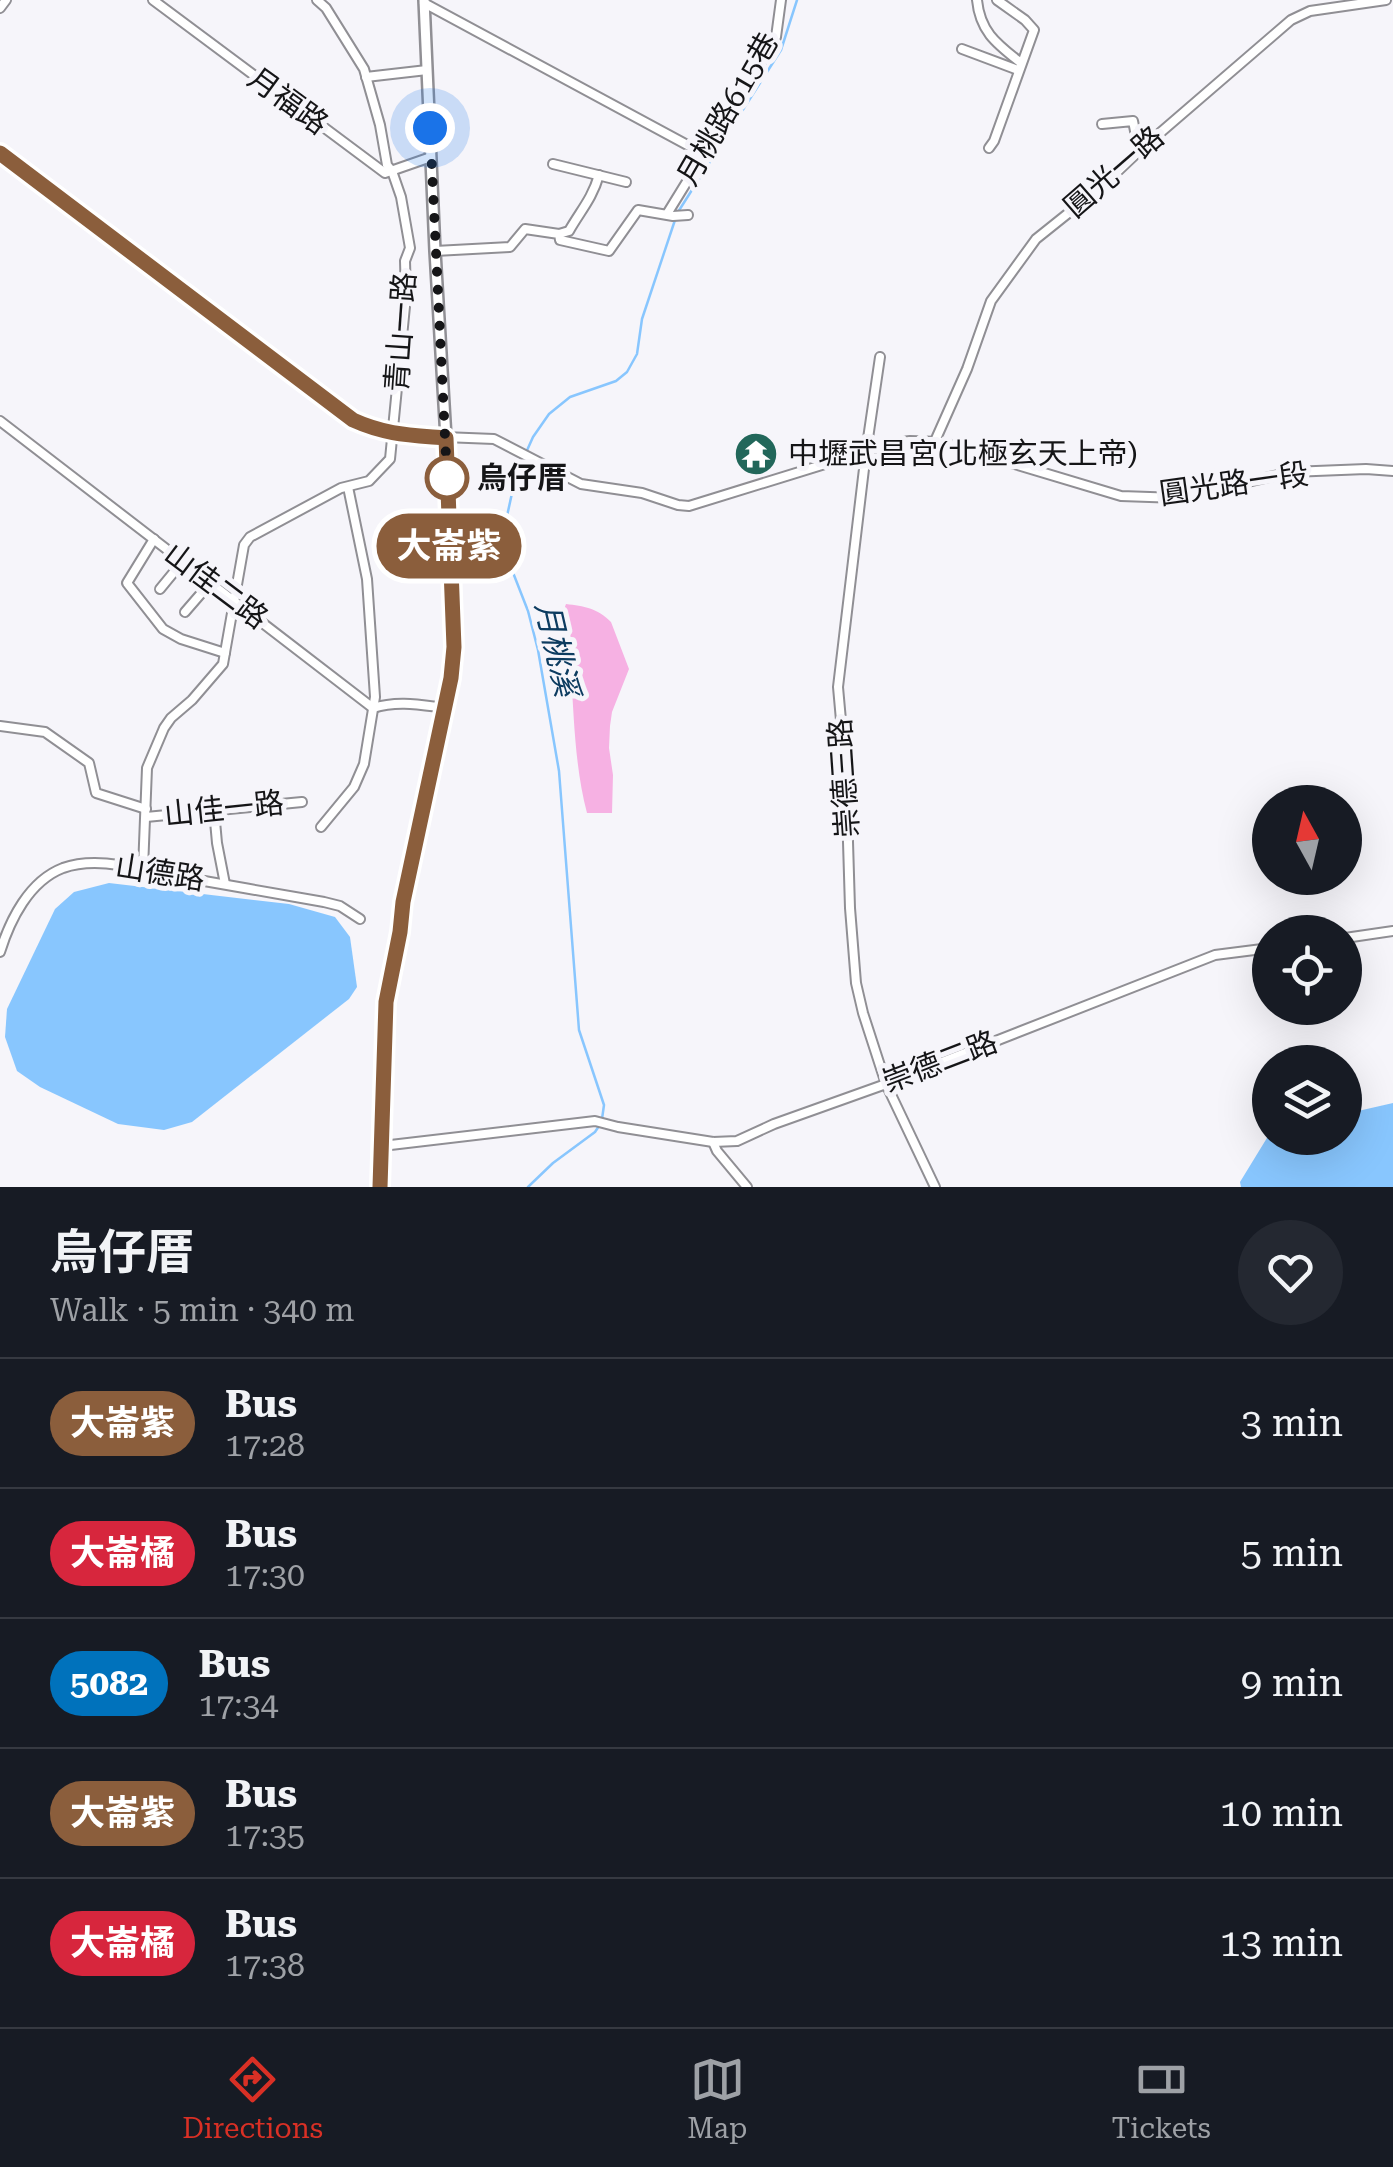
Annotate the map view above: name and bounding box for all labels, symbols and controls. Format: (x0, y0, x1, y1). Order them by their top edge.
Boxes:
street label: 月桃路615巷 (670, 26, 785, 191)
street label: 月福路 (242, 60, 335, 141)
your location (405, 103, 455, 153)
street label: 圓光一路 (1057, 119, 1170, 224)
street label: 青山一路 (379, 271, 422, 393)
temple icon: 中壢武昌宮(北極玄天上帝) (733, 431, 779, 477)
place label: 中壢武昌宮(北極玄天上帝) (788, 436, 1138, 471)
street label: 圓光路一段 (1157, 456, 1311, 511)
marker: 烏仔厝 (426, 457, 468, 499)
place label: 烏仔厝 (477, 460, 567, 495)
line badge: 大崙紫 (392, 514, 506, 578)
text: 大崙紫 (396, 526, 502, 567)
street label: 山佳二路 (158, 536, 275, 636)
water label: 月桃溪 (528, 598, 587, 704)
street label: 崇德三路 (822, 717, 865, 839)
street label: 山佳一路 (162, 785, 285, 832)
north arrow (1252, 785, 1362, 895)
map controls (1252, 785, 1362, 1155)
street label: 山德路 (113, 848, 207, 897)
button: locate (1252, 915, 1362, 1025)
street label: 崇德二路 (878, 1024, 1002, 1099)
button: layers (1252, 1045, 1362, 1155)
button: heart (1238, 1220, 1343, 1325)
text: 烏仔厝 (50, 1225, 194, 1281)
text: Walk · 5 min · 340 m (50, 1291, 354, 1329)
text: Bus (225, 1382, 297, 1426)
text: 3 min (1241, 1401, 1343, 1445)
text: 大崙紫 (70, 1403, 175, 1444)
text: 17:28 (225, 1426, 305, 1464)
text: Bus (225, 1512, 297, 1556)
text: 5 min (1241, 1531, 1343, 1575)
text: 大崙橘 (70, 1533, 175, 1574)
text: 17:30 (225, 1556, 305, 1594)
text: Bus (198, 1642, 270, 1686)
text: 9 min (1241, 1661, 1343, 1705)
text: 5082 (70, 1663, 148, 1704)
text: 17:34 (198, 1686, 278, 1724)
text: Bus (225, 1772, 297, 1816)
text: 10 min (1220, 1791, 1343, 1835)
text: 大崙紫 (70, 1793, 175, 1834)
text: 17:35 (225, 1816, 305, 1854)
text: Bus (225, 1902, 297, 1946)
text: 13 min (1220, 1921, 1343, 1965)
text: 大崙橘 (70, 1923, 175, 1964)
text: 17:38 (225, 1946, 305, 1984)
tab: Directions (182, 2052, 323, 2145)
tab: Map (687, 2052, 747, 2145)
tab: Tickets (1111, 2052, 1211, 2145)

